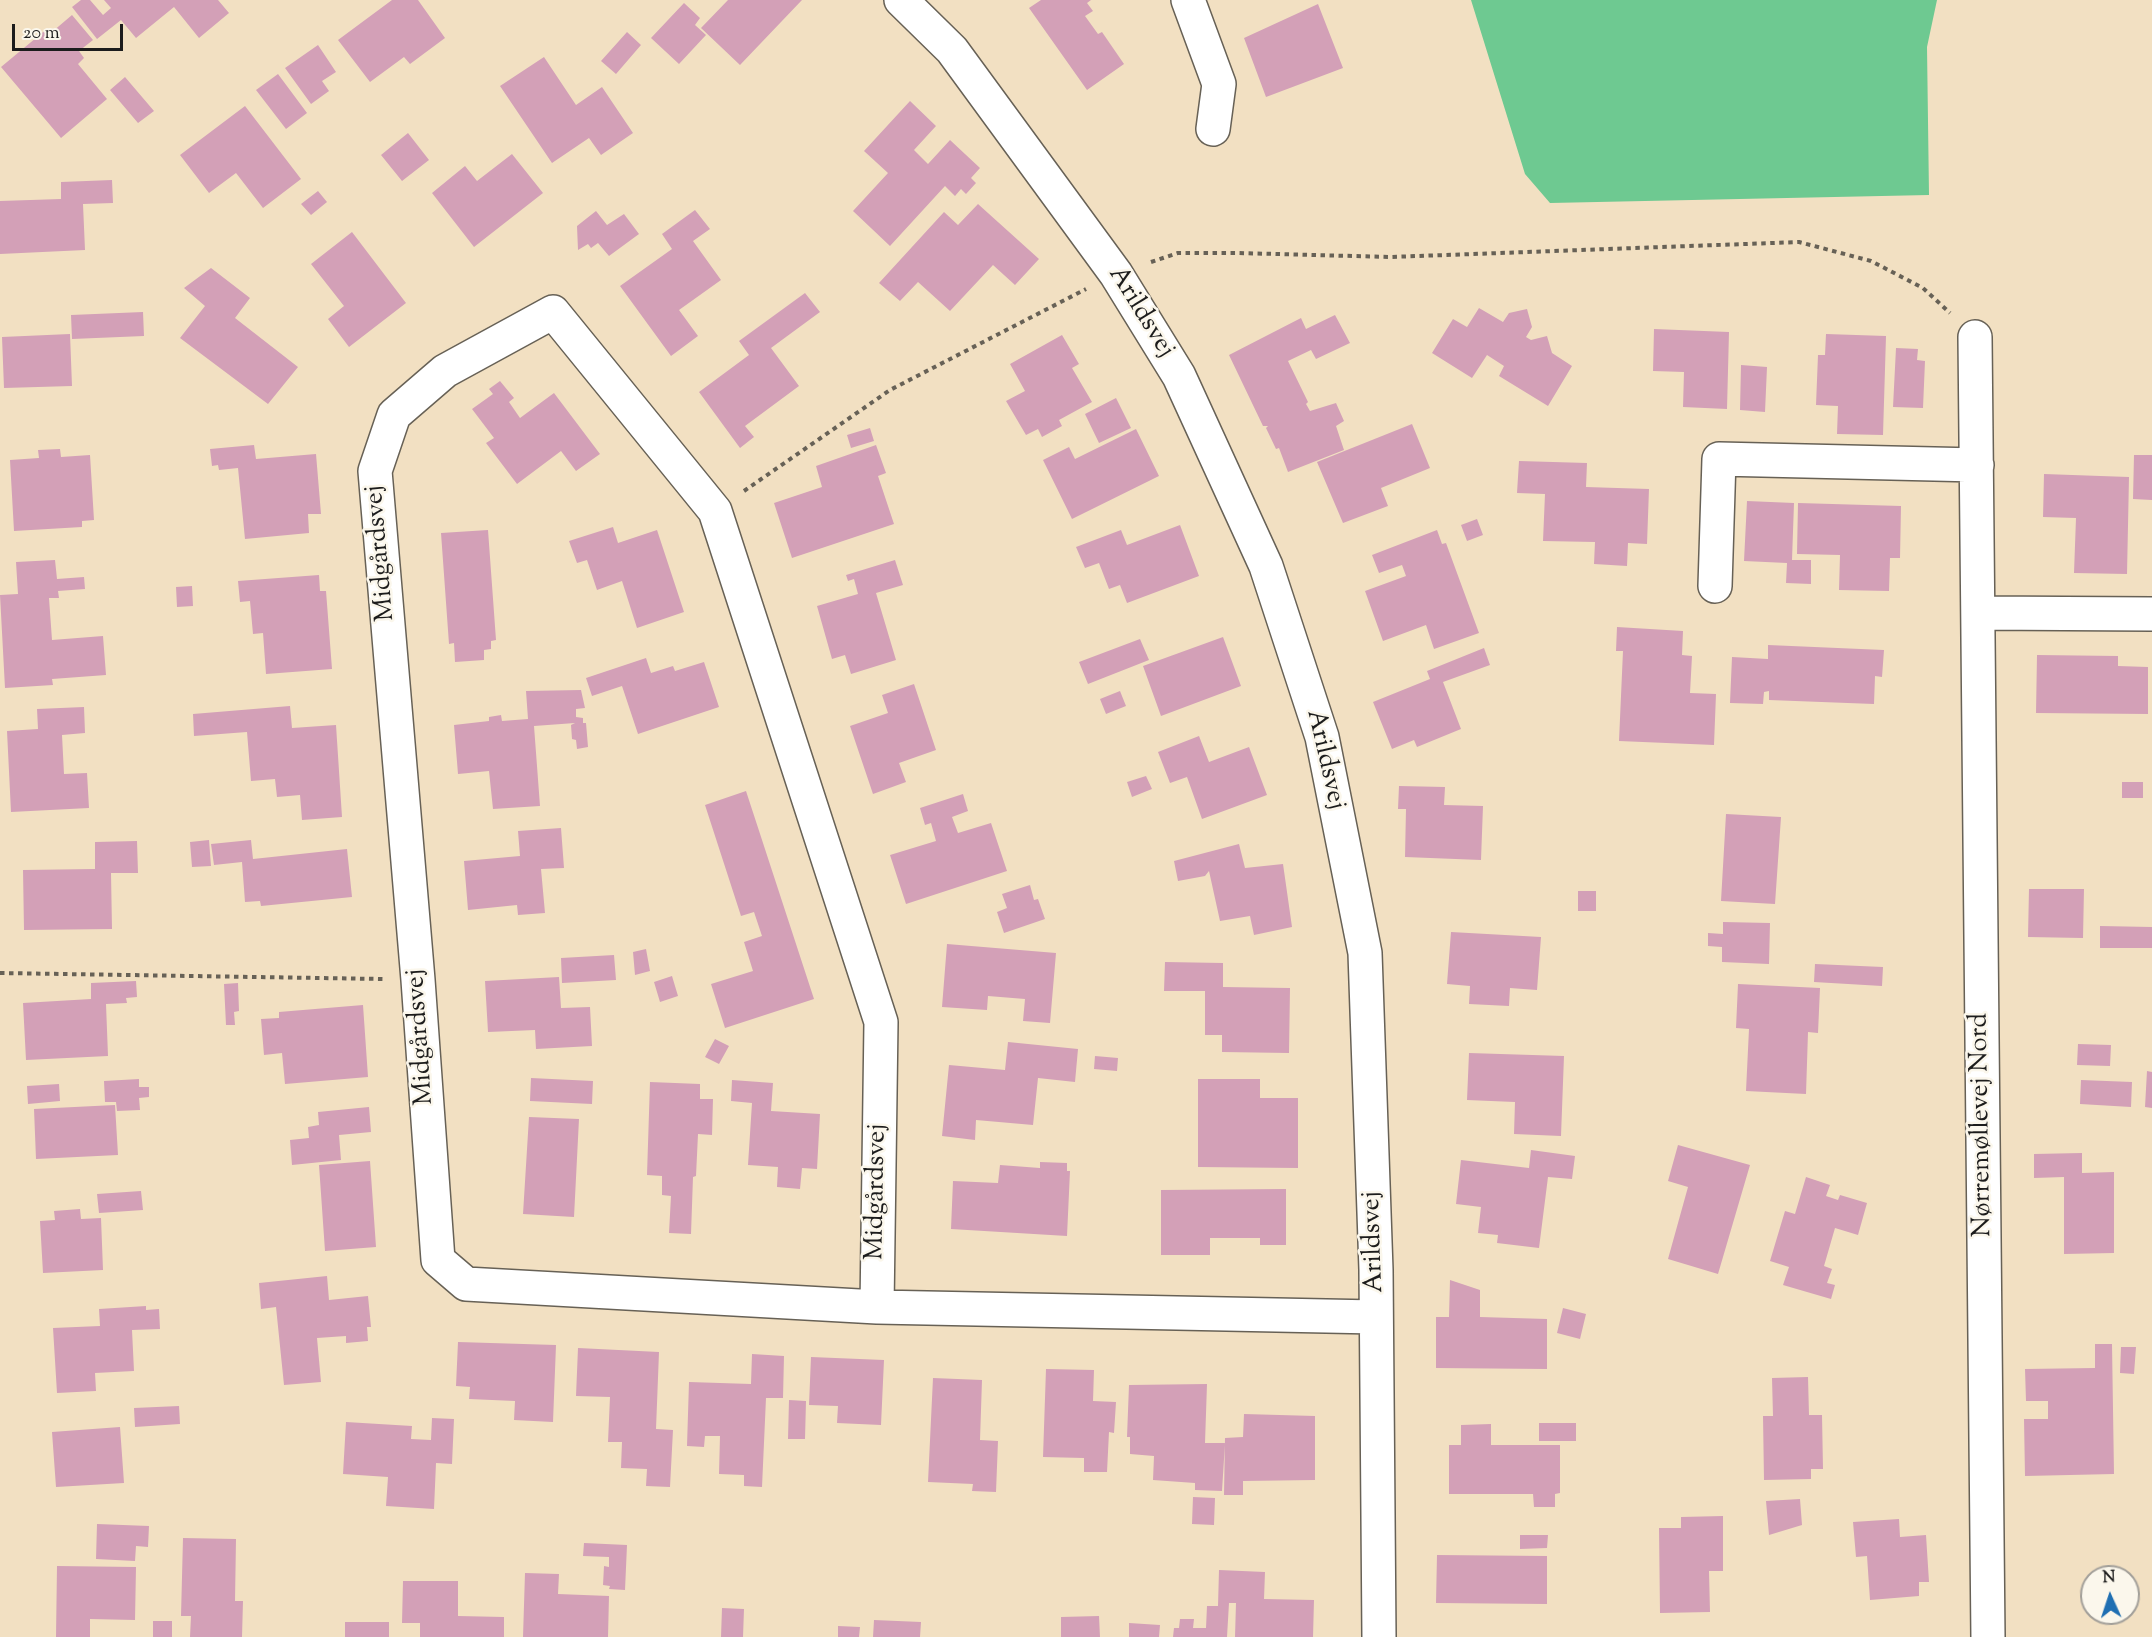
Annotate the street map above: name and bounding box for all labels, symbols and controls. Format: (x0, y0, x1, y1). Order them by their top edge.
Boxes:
scale bar (15, 12, 126, 50)
text: 20 m (23, 21, 60, 47)
street label: Arildsvej (1100, 262, 1180, 364)
street label: Midgårdsvej (361, 484, 403, 622)
street label: Arildsvej (1297, 707, 1351, 813)
street label: Midgårdsvej (402, 968, 442, 1106)
street label: Nørremøllevej Nord (1965, 1013, 2001, 1237)
street label: Midgårdsvej (861, 1123, 895, 1261)
street label: Arildsvej (1358, 1191, 1392, 1293)
north arrow (2080, 1565, 2140, 1625)
text: N (2102, 1567, 2116, 1590)

